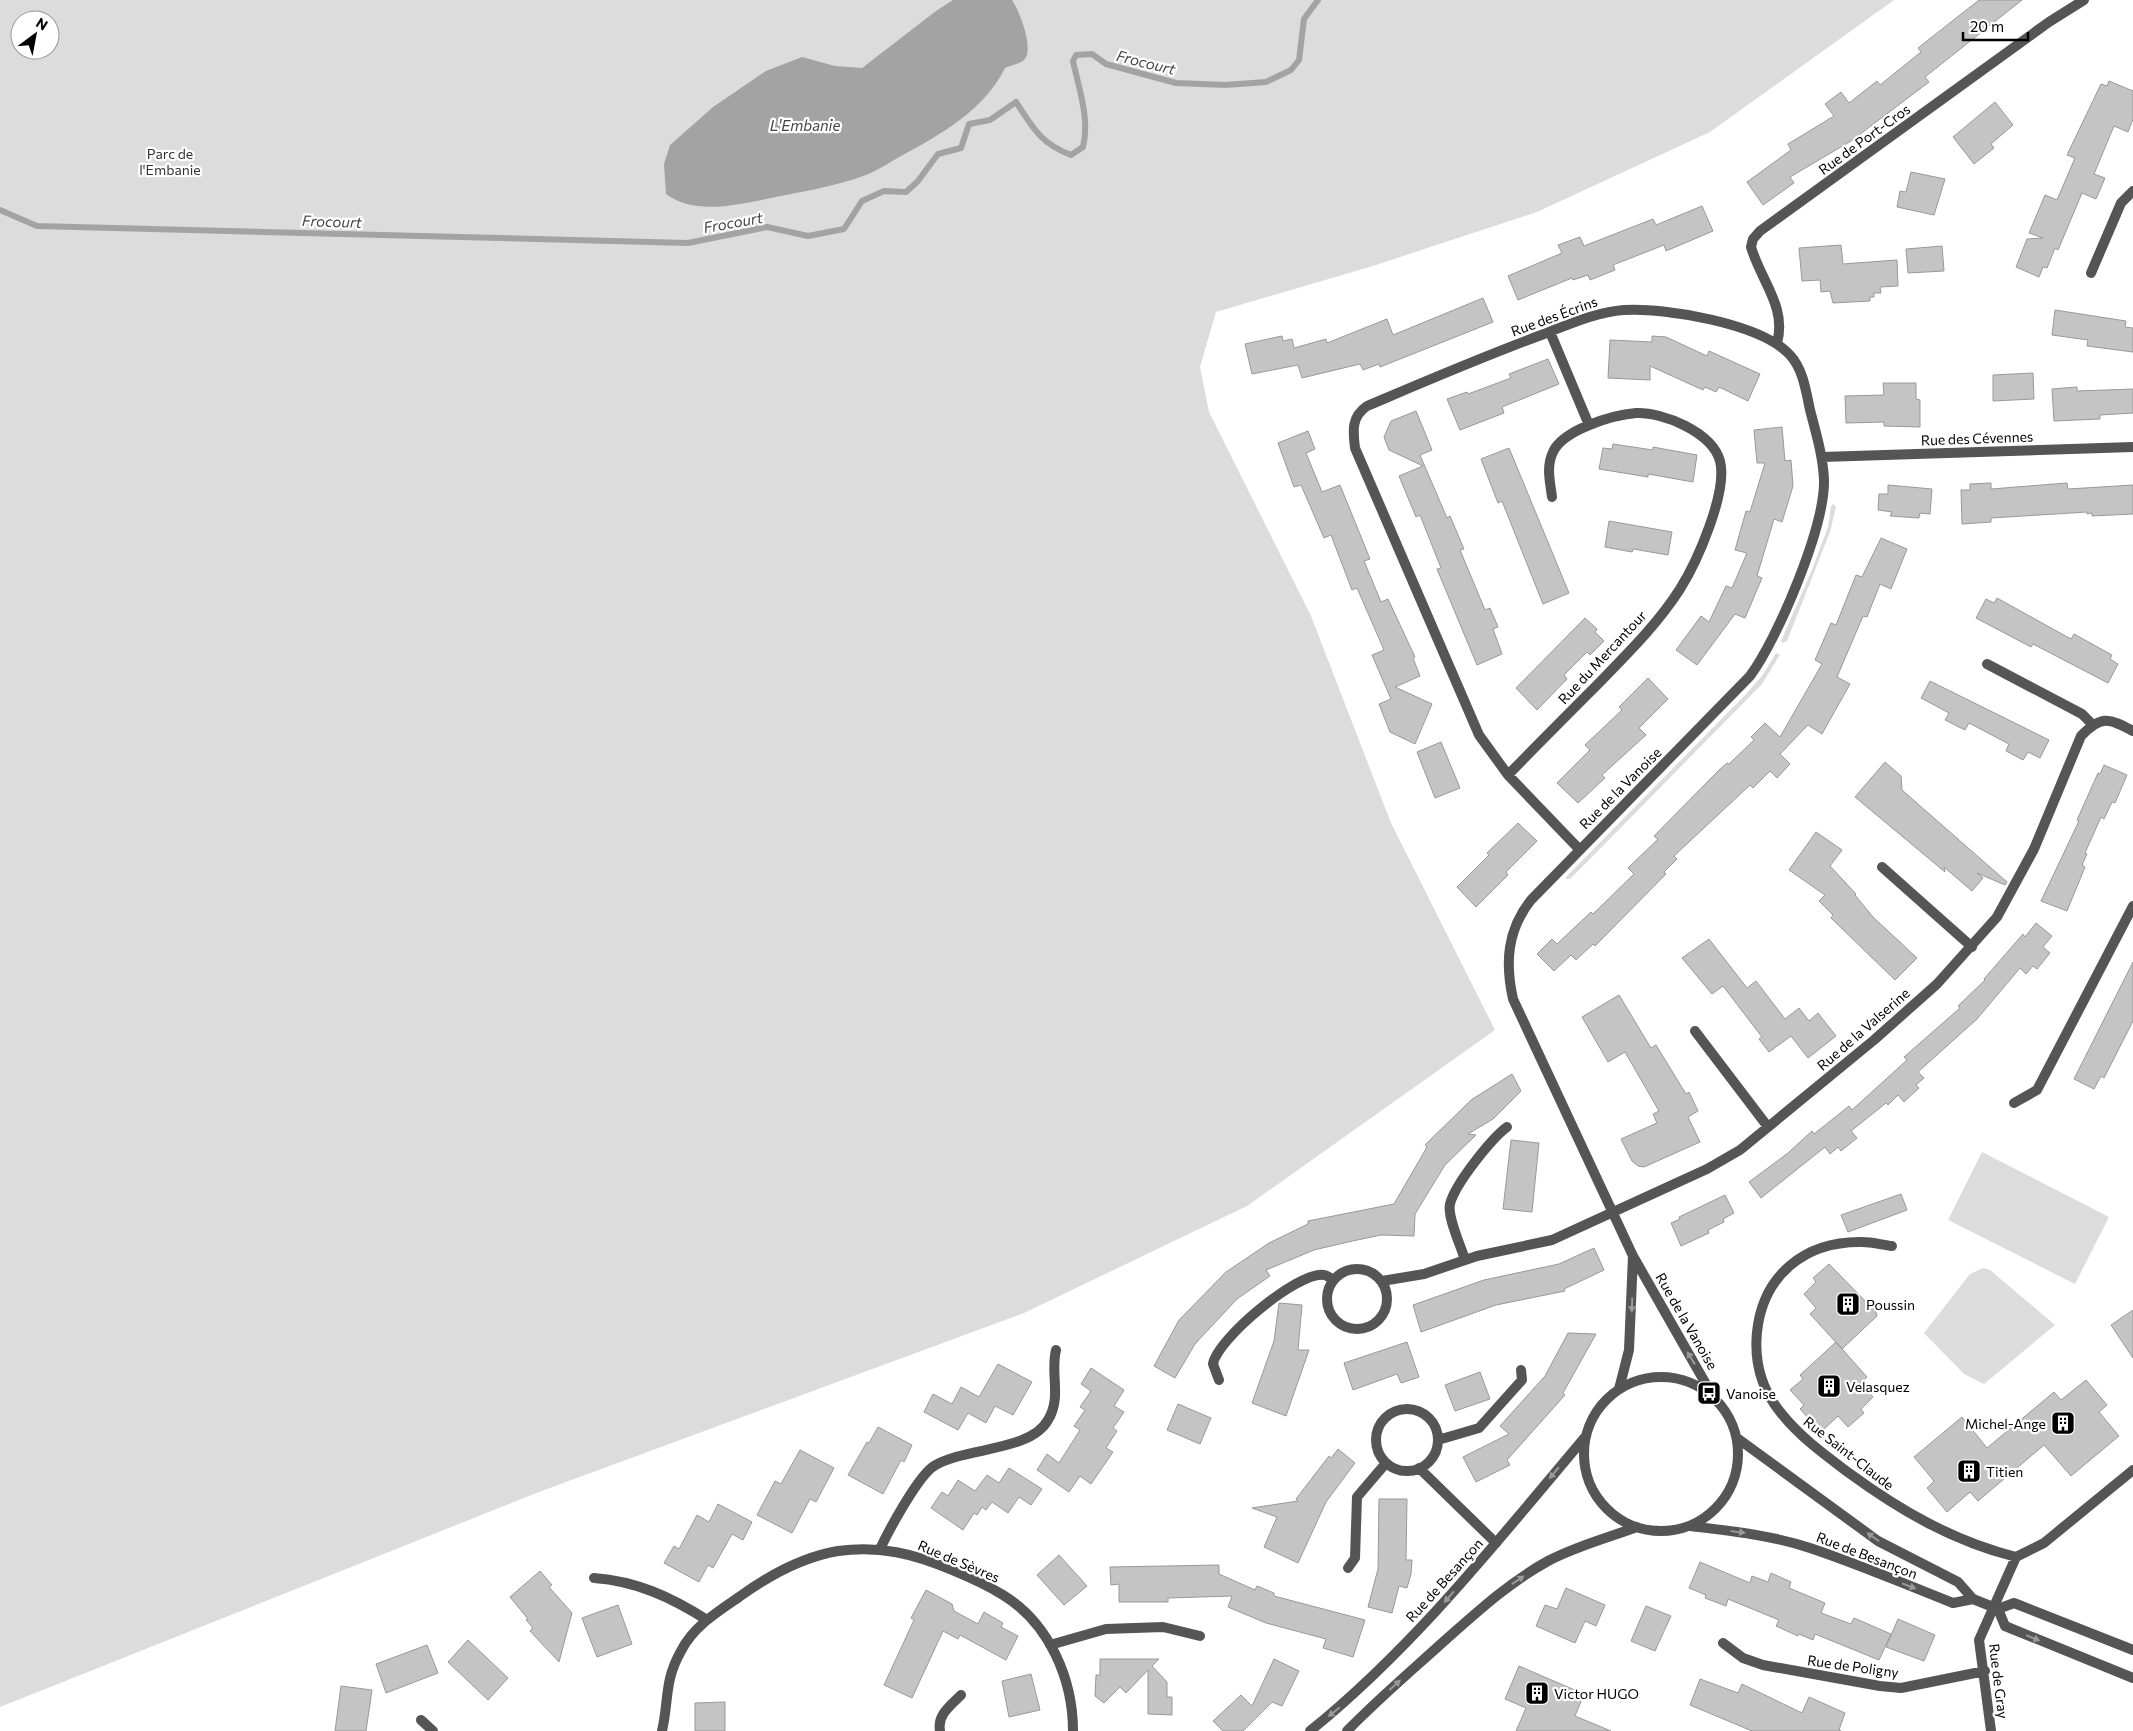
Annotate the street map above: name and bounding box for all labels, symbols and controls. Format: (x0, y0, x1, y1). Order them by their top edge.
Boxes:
north arrow (10, 10, 60, 60)
scale bar (1963, 10, 2028, 42)
text: N (33, 14, 51, 34)
text: 20 m (1970, 17, 2004, 35)
water label: Frocourt (1115, 46, 1178, 78)
street label: Rue de Port-Cros (1815, 100, 1913, 178)
water label: L'Embanie (770, 116, 840, 134)
park label: Parc de l'Embanie (139, 145, 201, 178)
water label: Frocourt (702, 208, 765, 236)
water label: Frocourt (302, 211, 363, 231)
street label: Rue des Écrins (1509, 293, 1599, 339)
street label: Rue des Cévennes (1920, 428, 2034, 448)
street label: Rue du Mercantour (1554, 606, 1650, 707)
street label: Rue de la Vanoise (1576, 744, 1664, 832)
street label: Rue de la Valserine (1813, 984, 1913, 1074)
street label: Rue de la Vanoise (1652, 1270, 1722, 1372)
building icon: Poussin (1835, 1291, 1861, 1317)
place label: Poussin (1866, 1296, 1915, 1313)
one-way arrow (1627, 1297, 1635, 1313)
one-way arrow (1686, 1351, 1696, 1364)
building icon: Velasquez (1816, 1373, 1842, 1399)
place label: Velasquez (1846, 1378, 1910, 1395)
bus stop icon: Vanoise (1696, 1380, 1722, 1406)
place label: Vanoise (1726, 1385, 1776, 1402)
building icon: Michel-Ange (2050, 1410, 2076, 1436)
street label: Rue Saint-Claude (1801, 1413, 1897, 1493)
place label: Michel-Ange (1965, 1415, 2046, 1432)
building icon: Titien (1956, 1458, 1982, 1484)
place label: Titien (1986, 1463, 2023, 1480)
one-way arrow (1549, 1466, 1560, 1479)
one-way arrow (1730, 1528, 1746, 1536)
street label: Rue de Besançon (1814, 1528, 1920, 1582)
one-way arrow (1867, 1532, 1880, 1543)
street label: Rue de Besançon (1402, 1535, 1486, 1625)
street label: Rue de Sèvres (916, 1536, 1002, 1586)
one-way arrow (1511, 1575, 1525, 1584)
one-way arrow (1902, 1582, 1917, 1590)
one-way arrow (1443, 1590, 1455, 1602)
one-way arrow (2026, 1634, 2040, 1642)
street label: Rue de Gray (1986, 1643, 2012, 1719)
street label: Rue de Poligny (1806, 1651, 1900, 1681)
one-way arrow (1388, 1679, 1400, 1691)
building icon: Victor HUGO (1524, 1680, 1550, 1706)
place label: Victor HUGO (1554, 1685, 1639, 1702)
one-way arrow (1328, 1706, 1341, 1717)

